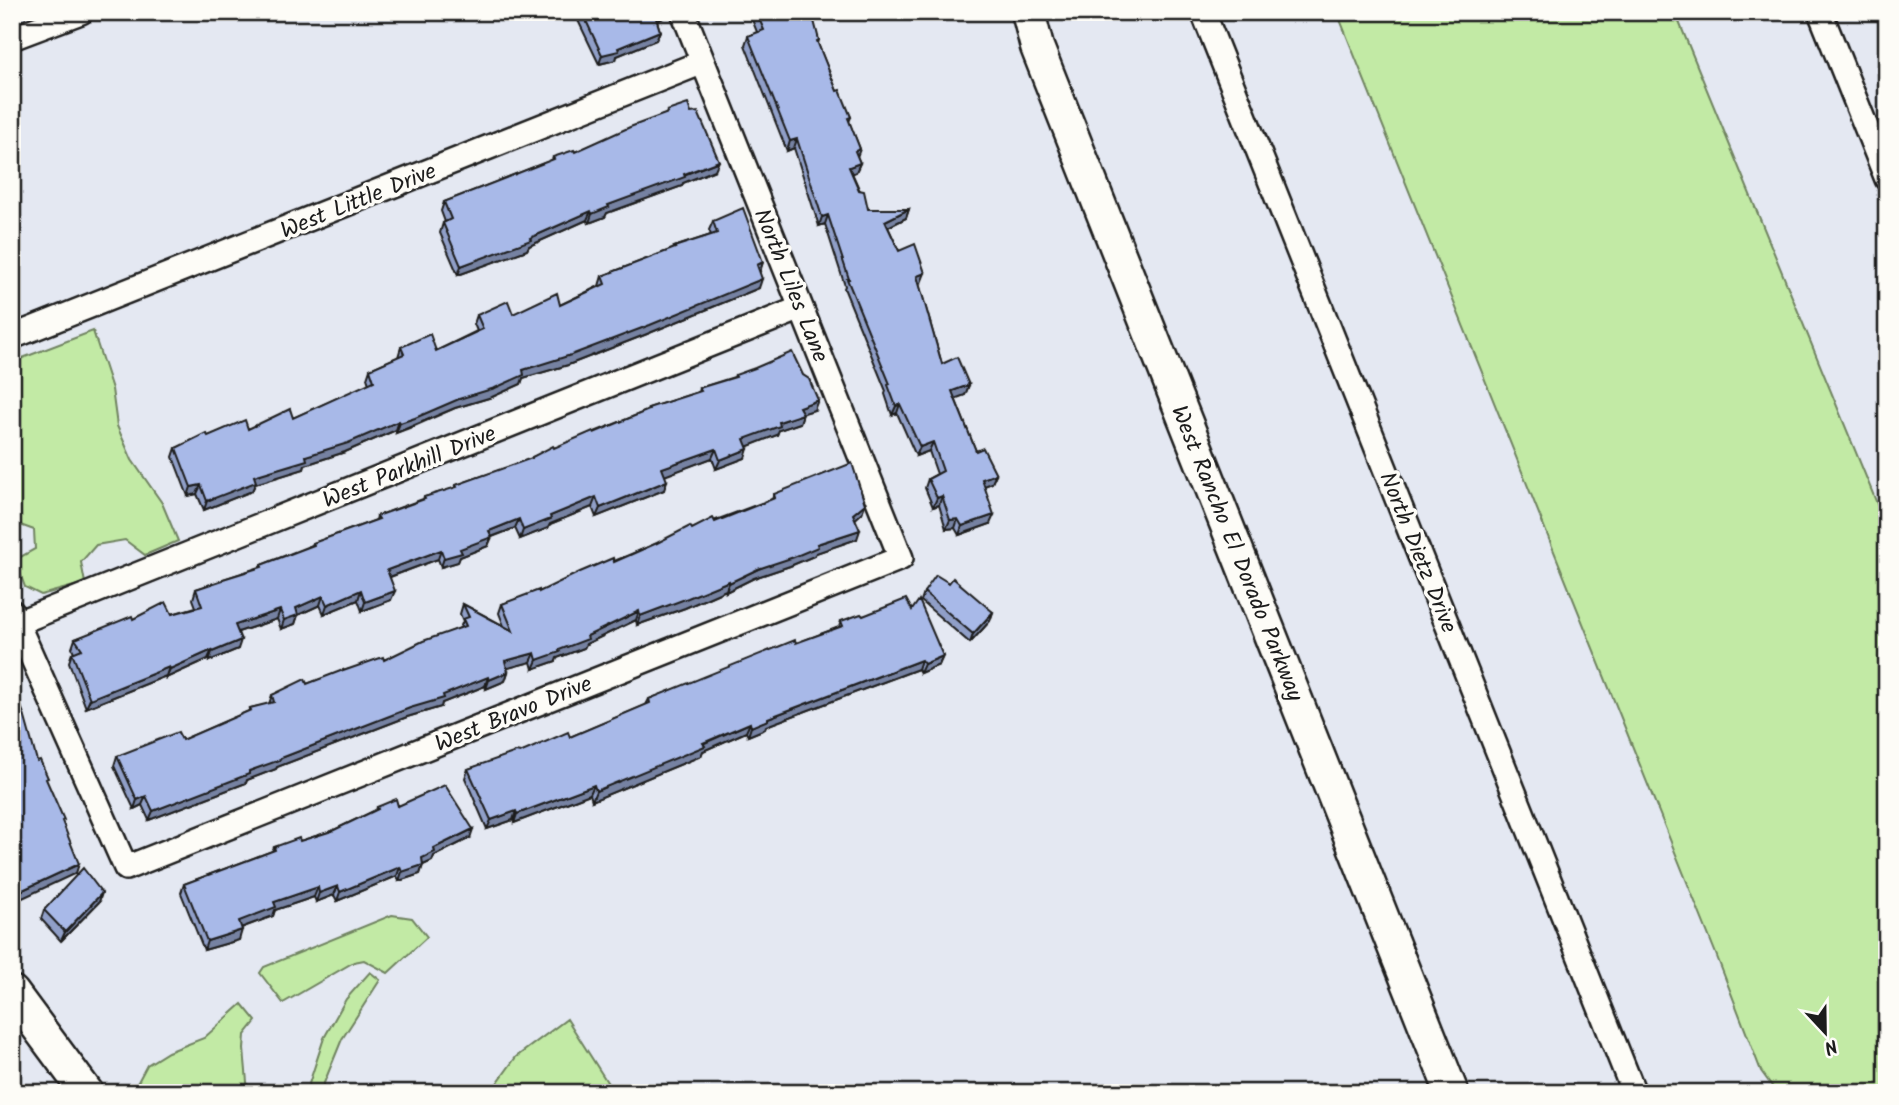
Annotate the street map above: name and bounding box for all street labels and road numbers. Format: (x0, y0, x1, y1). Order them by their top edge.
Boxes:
street label: West Little Drive (275, 154, 442, 250)
street label: North Liles Lane (743, 203, 837, 368)
street label: West Rancho El Dorado Parkway (1160, 400, 1312, 708)
street label: West Parkhill Drive (318, 417, 502, 519)
street label: North Dietz Drive (1368, 467, 1466, 639)
street label: West Bravo Drive (430, 667, 598, 763)

